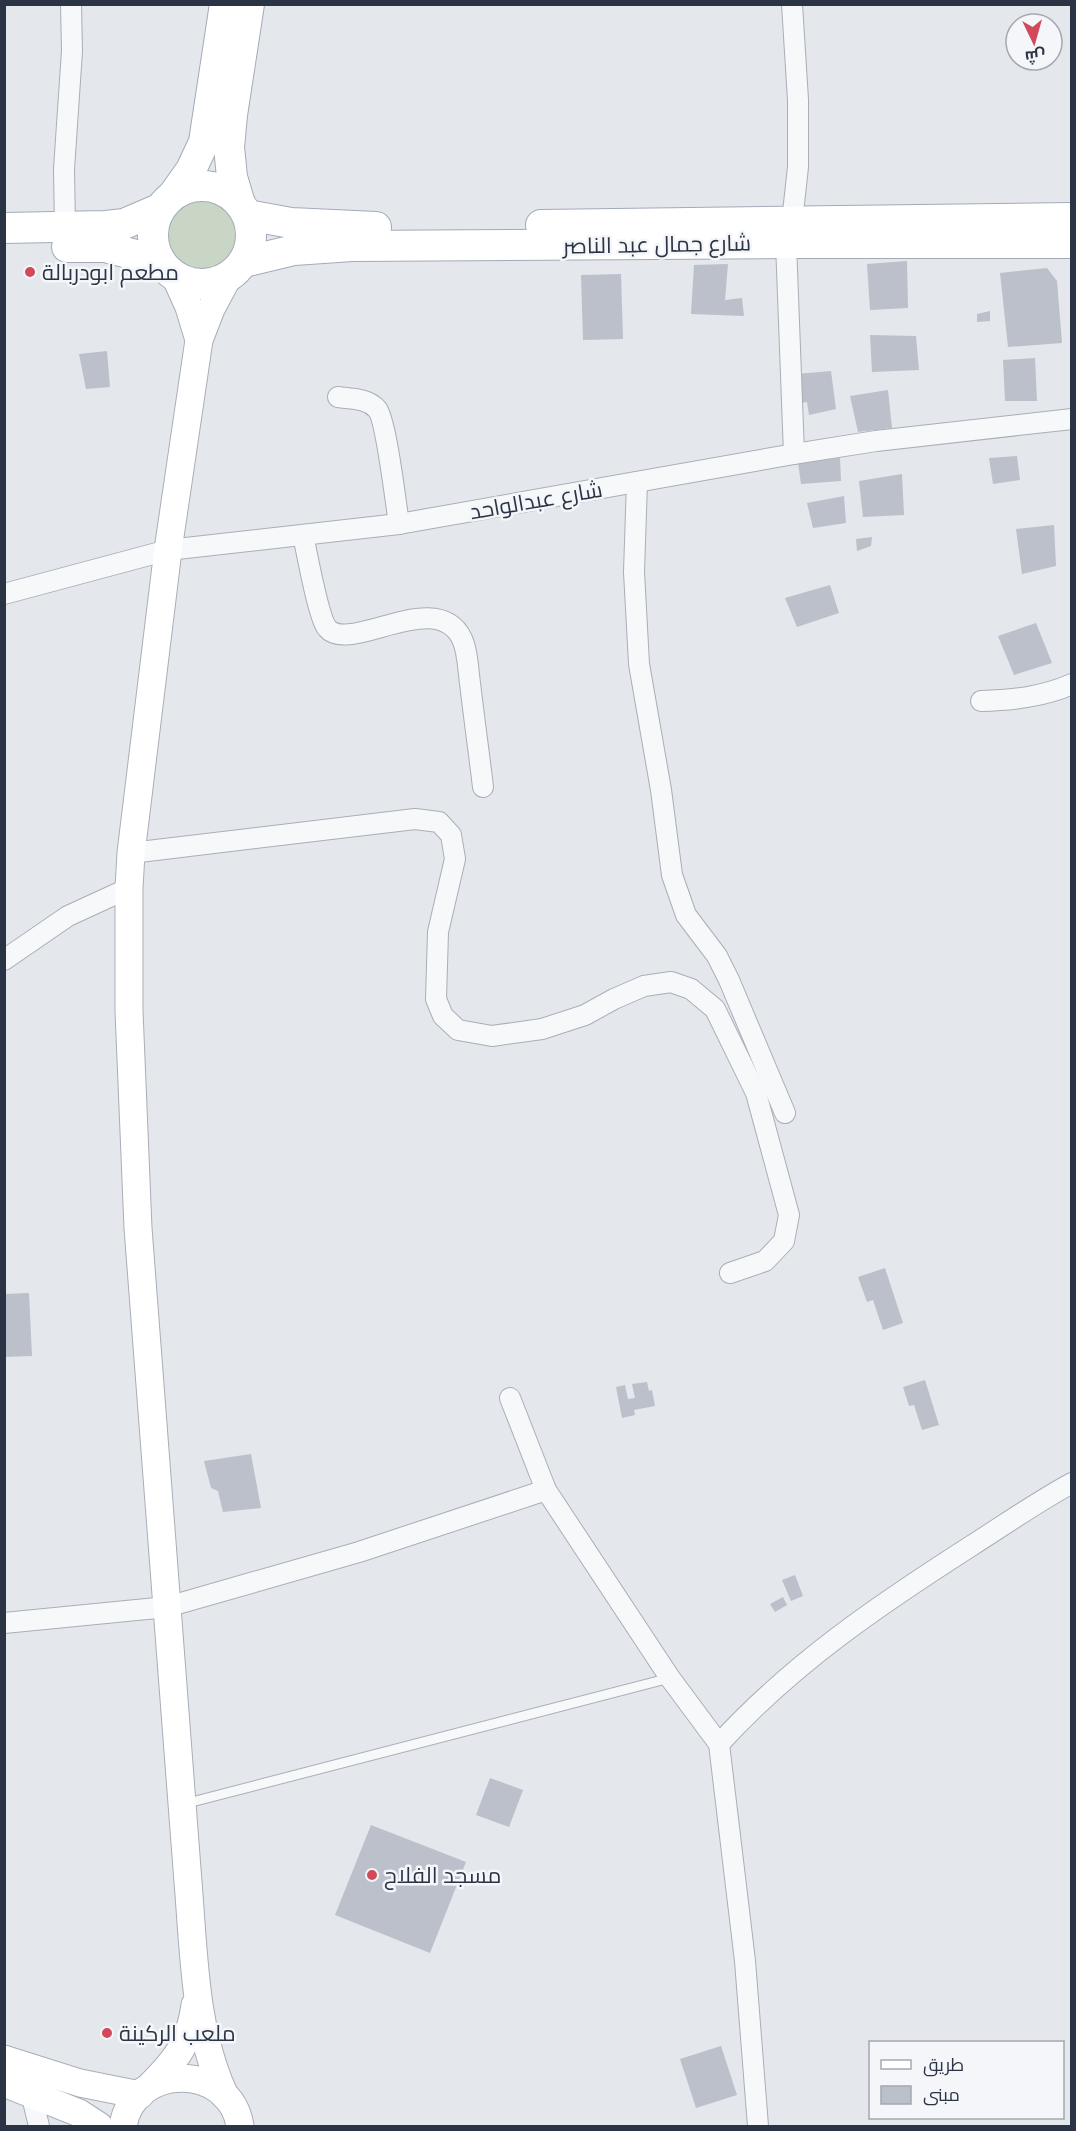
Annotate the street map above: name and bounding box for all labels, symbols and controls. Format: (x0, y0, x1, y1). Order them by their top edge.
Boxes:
north arrow (1004, 12, 1064, 72)
text: ش (1024, 46, 1046, 68)
street label: شارع جمال عبد الناصر (561, 228, 751, 261)
place label: مطعم ابودربالة (42, 258, 179, 288)
marker: مطعم ابودربالة (23, 265, 37, 279)
street label: شارع عبدالواحد (467, 475, 605, 526)
place label: مسجد الفلاح (384, 1861, 501, 1890)
marker: مسجد الفلاح (365, 1868, 379, 1882)
place label: ملعب الركينة (119, 2019, 236, 2047)
marker: ملعب الركينة (100, 2026, 114, 2040)
legend (869, 2041, 1064, 2119)
text: طريق (923, 2053, 964, 2077)
text: مبنى (923, 2083, 960, 2106)

